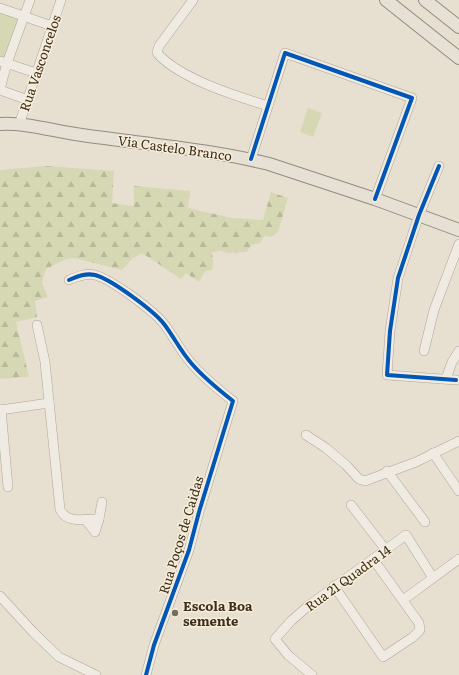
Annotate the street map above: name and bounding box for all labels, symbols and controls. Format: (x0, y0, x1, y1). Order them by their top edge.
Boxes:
street label: Rua Vasconcelos (14, 12, 65, 114)
street label: Via Castelo Branco (117, 130, 234, 165)
street label: Rua Poços de Caidas (154, 473, 208, 596)
street label: Rua 21 Quadra 14 (301, 540, 394, 615)
place label: Escola Boa semente (183, 596, 253, 630)
marker: Escola Boa semente (170, 608, 180, 618)

